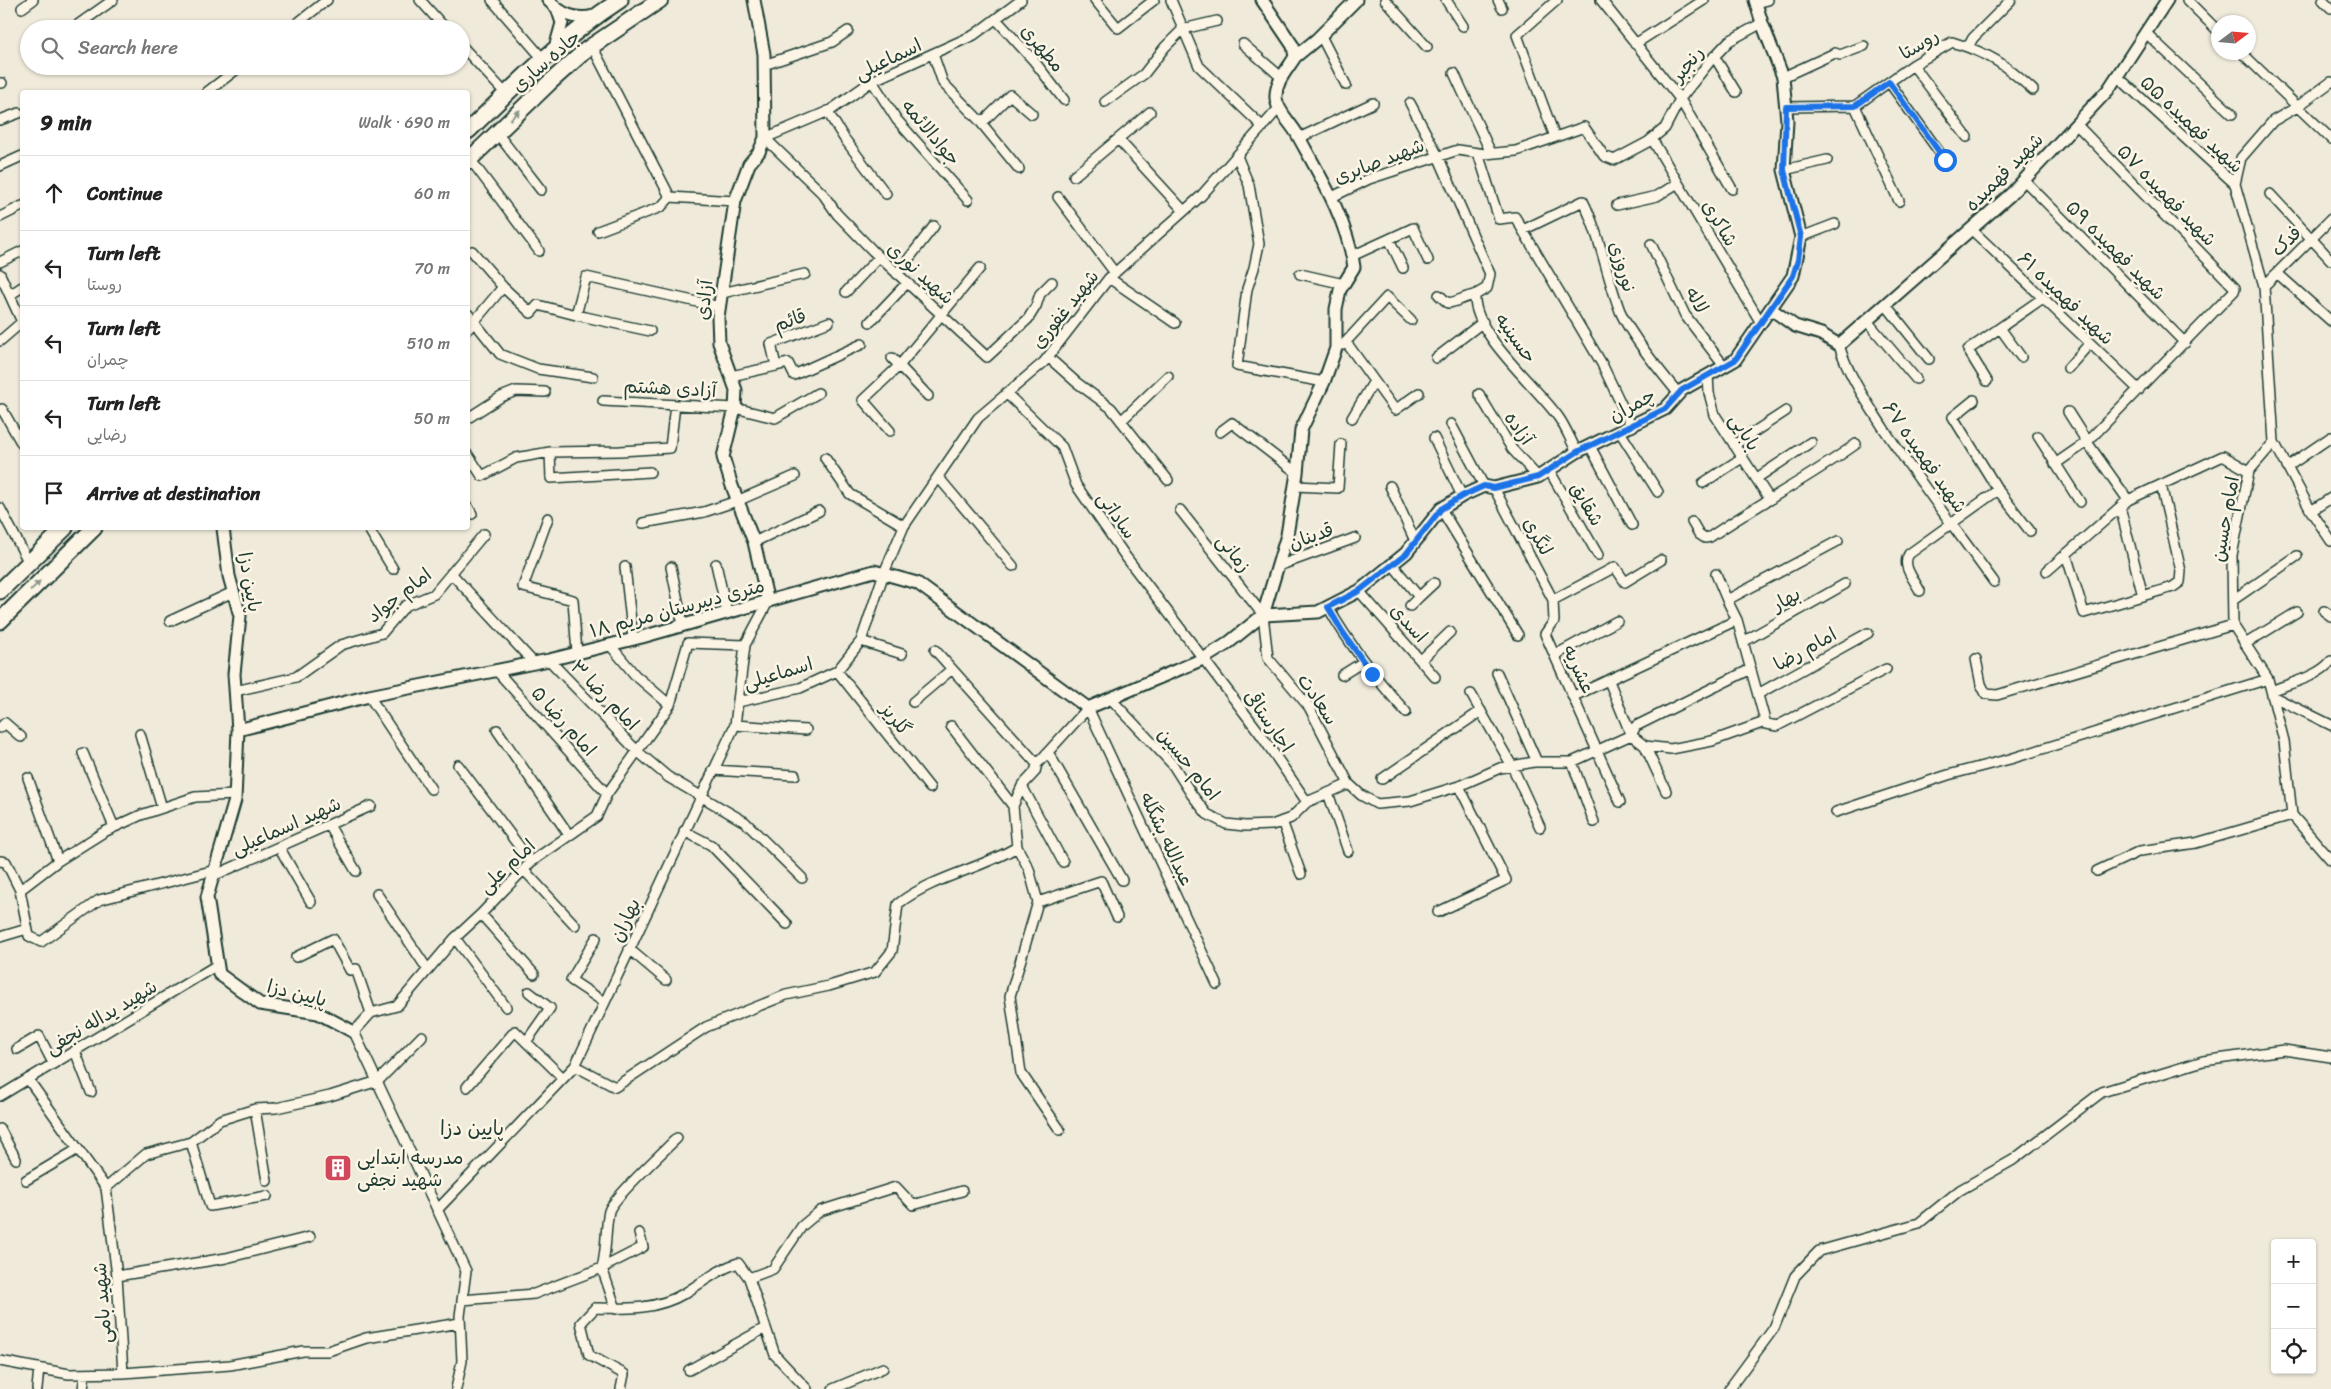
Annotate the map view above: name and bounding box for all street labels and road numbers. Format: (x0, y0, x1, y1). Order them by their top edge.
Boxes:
street label: مطهری (1012, 16, 1074, 80)
street label: روستا (1893, 19, 1945, 69)
street label: جاده ساری (504, 21, 588, 101)
street label: اسماعیلی (849, 28, 927, 90)
street label: رنجبر (1660, 38, 1712, 91)
street label: شهید فهمیده ۵۵ (2132, 67, 2252, 181)
street label: جوادالائمه (893, 91, 969, 173)
street label: شهید فهمیده (1956, 124, 2052, 220)
street label: شهید صابری (1329, 129, 1429, 193)
street label: شهید فهمیده ۵۷ (2109, 136, 2225, 254)
street label: شهید فهمیده ۵۹ (2058, 192, 2174, 308)
street label: شاکری (1693, 193, 1747, 253)
street label: فدک (2262, 217, 2310, 265)
street label: شهید نوری (879, 233, 963, 313)
street label: نوروزی (1600, 237, 1646, 297)
street label: شهید فهمیده ۶۱ (2010, 243, 2122, 353)
street label: شهید غفوری (1022, 262, 1108, 356)
street label: آزادی (685, 277, 723, 322)
street label: لاله (1676, 280, 1718, 320)
street label: قائم (769, 299, 811, 341)
street label: حسینیه (1486, 306, 1546, 370)
street label: آزادی هشتم (623, 369, 719, 407)
street label: چمران (1602, 379, 1662, 431)
street label: شهید فهمیده ۶۷ (1874, 394, 1976, 520)
street label: آزاده (1495, 404, 1543, 453)
street label: بابایی (1720, 406, 1770, 458)
street label: امام حسین (2201, 473, 2249, 565)
street label: شقایق (1561, 475, 1613, 533)
street label: ساداتی (1088, 484, 1146, 546)
street label: لنگری (1514, 511, 1562, 561)
street label: قدبنان (1284, 513, 1338, 559)
street label: زمانی (1208, 526, 1260, 580)
street label: پایین دزا (228, 549, 272, 615)
street label: امام جواد (359, 559, 439, 631)
street label: ۱۸ متری دبیرستان مریم (586, 569, 768, 647)
street label: بهار (1764, 578, 1807, 621)
street label: اسدی (1382, 595, 1436, 651)
street label: امام رضا (1767, 618, 1843, 680)
street label: عشریه (1553, 639, 1605, 699)
street label: اسماعیلی (739, 647, 817, 699)
street label: امام رضا ۳ (562, 652, 648, 738)
street label: سعادت (1289, 666, 1347, 732)
street label: امام رضا ۵ (523, 678, 605, 764)
street label: اجارستاقی (1235, 683, 1303, 759)
street label: گلریز (871, 693, 920, 743)
street label: امام حسین (1149, 720, 1229, 808)
street label: عبدالله بشگله (1131, 786, 1203, 892)
street label: شهید اسماعیلی (226, 787, 346, 865)
street label: امام علی (470, 830, 544, 902)
street label: بهاران (600, 892, 650, 948)
street label: شهید یداله نجفی (38, 970, 164, 1064)
street label: پایین دزا (264, 970, 330, 1016)
street label: شهید بامی (83, 1261, 121, 1345)

